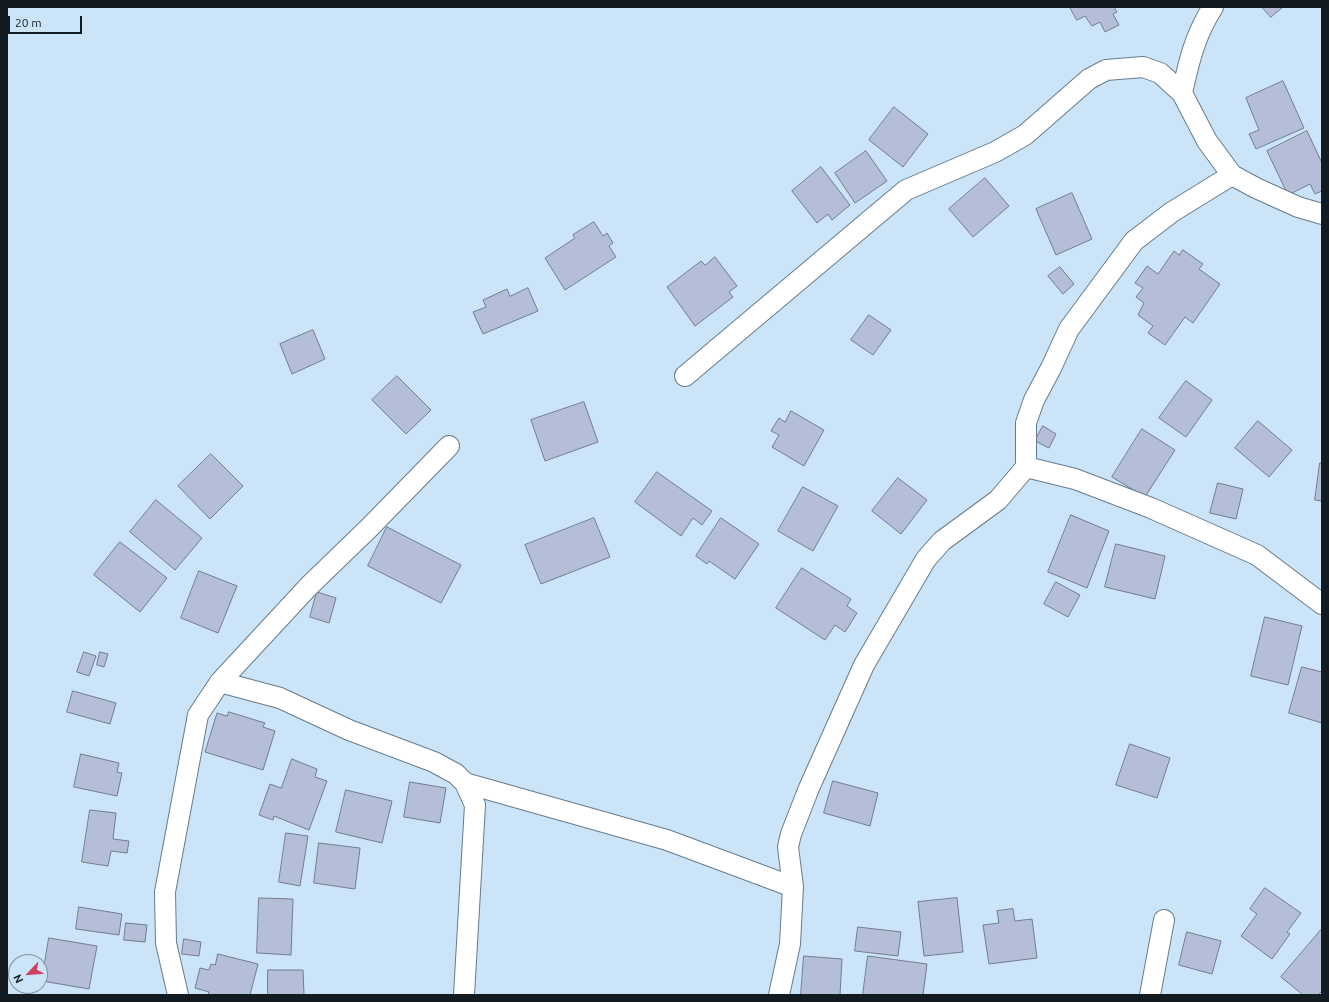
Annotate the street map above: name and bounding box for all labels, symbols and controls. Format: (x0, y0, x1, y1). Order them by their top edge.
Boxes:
scale bar (10, 8, 84, 34)
text: 20 m (15, 16, 42, 29)
north arrow (8, 954, 48, 994)
text: N (11, 972, 25, 985)

